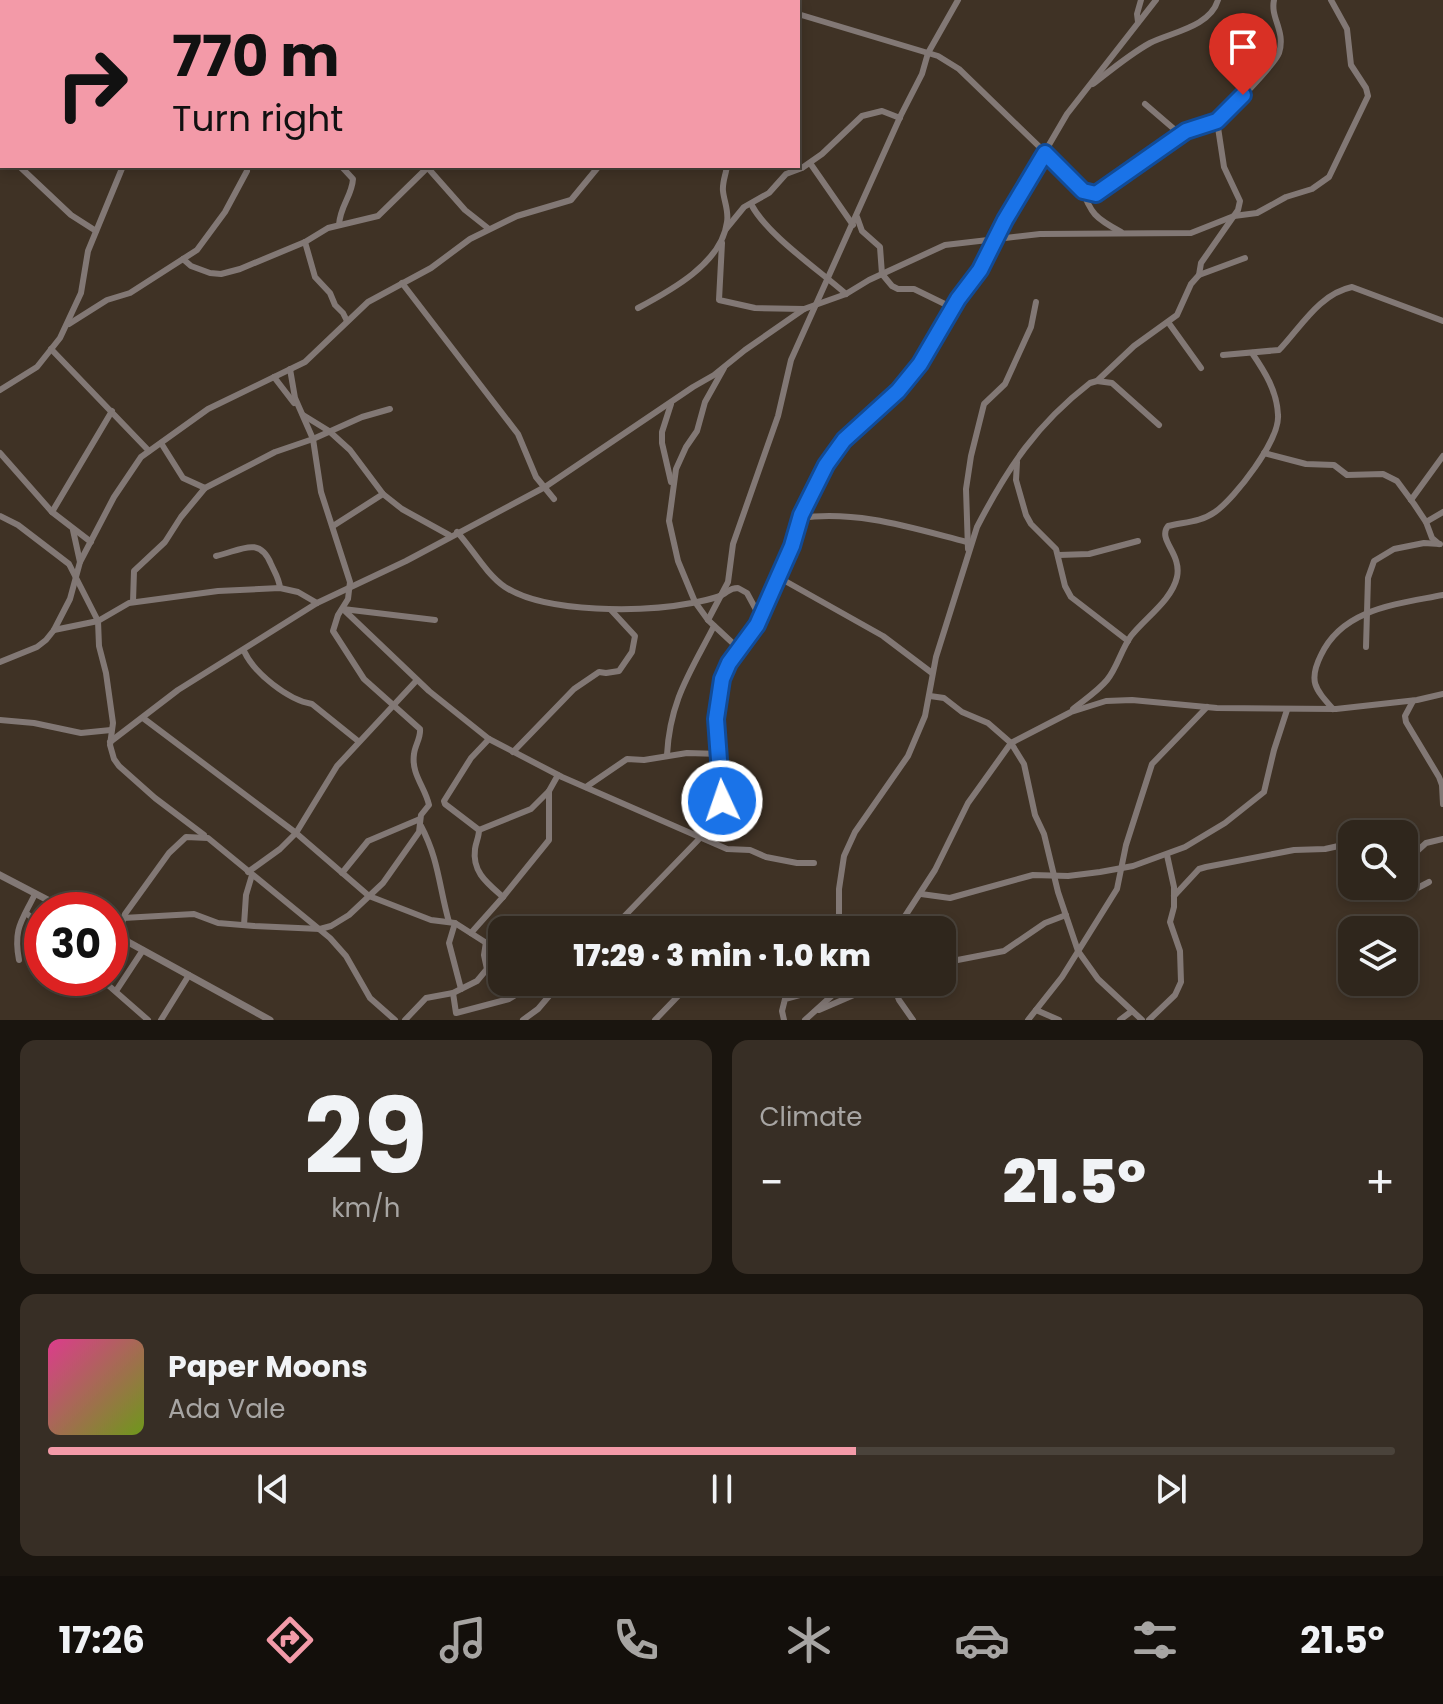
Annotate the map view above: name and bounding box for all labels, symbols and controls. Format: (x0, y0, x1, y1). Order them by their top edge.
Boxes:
pin (1209, 13, 1277, 95)
text: 770 m (172, 17, 340, 96)
icon: arrive (1221, 25, 1265, 69)
icon: right (40, 32, 144, 136)
text: Turn right (172, 93, 343, 144)
position arrow (680, 759, 764, 843)
map controls (1338, 820, 1418, 996)
button: search (1338, 820, 1418, 900)
speed limit sign: 30 (24, 892, 128, 996)
button: layers (1338, 916, 1418, 996)
text: 17:29 · 3 min · 1.0 km (573, 934, 871, 977)
text: 29 (304, 1064, 427, 1209)
text: Climate (760, 1099, 862, 1135)
text: 21.5° (1003, 1140, 1146, 1224)
text: − (760, 1152, 784, 1213)
text: + (1365, 1152, 1395, 1213)
text: km/h (331, 1190, 400, 1226)
text: Paper Moons (168, 1345, 368, 1388)
text: Ada Vale (168, 1391, 285, 1427)
icon: previous (251, 1467, 295, 1511)
icon: pause (700, 1467, 744, 1511)
icon: next (1149, 1467, 1193, 1511)
icon: directions (262, 1612, 318, 1668)
icon: music (435, 1612, 491, 1668)
icon: phone (608, 1612, 664, 1668)
icon: climate (781, 1612, 837, 1668)
icon: car (954, 1612, 1010, 1668)
icon: filters (1127, 1612, 1183, 1668)
text: 17:26 (59, 1615, 145, 1666)
text: 21.5° (1300, 1615, 1384, 1666)

